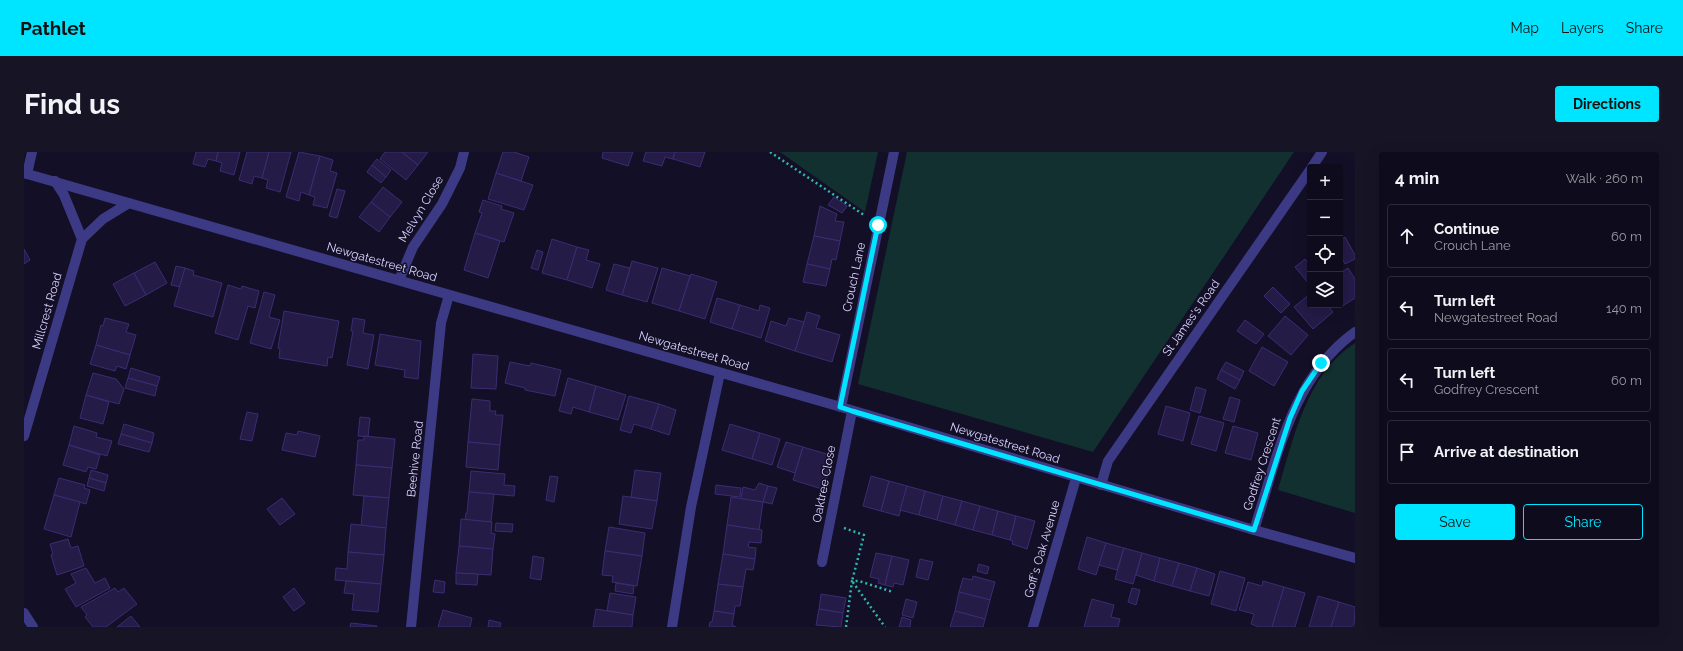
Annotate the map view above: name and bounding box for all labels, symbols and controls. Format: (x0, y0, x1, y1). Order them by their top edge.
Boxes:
text: Pathlet (20, 17, 86, 39)
text: Map (1511, 20, 1539, 36)
text: Layers (1561, 20, 1604, 36)
text: Share (1626, 20, 1663, 36)
button: Directions (1555, 86, 1659, 122)
text: Find us (24, 88, 120, 121)
map controls (1307, 164, 1343, 308)
button: + (1307, 164, 1343, 200)
text: 4 min (1395, 168, 1439, 188)
text: Walk · 260 m (1566, 171, 1643, 186)
street label: Melvyn Close (396, 173, 446, 245)
button: − (1307, 200, 1343, 236)
route start (869, 216, 887, 234)
text: Continue (1434, 220, 1499, 238)
icon: ahead (1396, 225, 1418, 247)
text: 60 m (1611, 229, 1642, 244)
button: locate (1307, 236, 1343, 272)
text: Crouch Lane (1434, 238, 1511, 253)
street label: Newgatestreet Road (325, 240, 439, 284)
street label: Crouch Lane (840, 241, 868, 313)
street label: Millcrest Road (29, 271, 65, 351)
button: layers (1307, 272, 1343, 308)
street label: St James's Road (1159, 277, 1223, 359)
text: Turn left (1434, 292, 1495, 310)
icon: left (1396, 297, 1418, 319)
text: 140 m (1606, 301, 1642, 316)
text: Newgatestreet Road (1434, 310, 1558, 325)
street label: Newgatestreet Road (637, 329, 751, 373)
route end (1312, 354, 1330, 372)
text: Turn left (1434, 364, 1495, 382)
icon: left (1396, 369, 1418, 391)
text: 60 m (1611, 373, 1642, 388)
text: Godfrey Crescent (1434, 382, 1539, 397)
street label: Godfrey Crescent (1240, 416, 1284, 512)
street label: Beehive Road (404, 420, 426, 498)
street label: Newgatestreet Road (948, 420, 1062, 466)
icon: arrive (1396, 441, 1418, 463)
text: Arrive at destination (1434, 443, 1579, 461)
street label: Oaktree Close (810, 444, 838, 524)
street label: Goff's Oak Avenue (1021, 499, 1063, 599)
button: Save (1395, 504, 1515, 540)
button: Share (1523, 504, 1643, 540)

